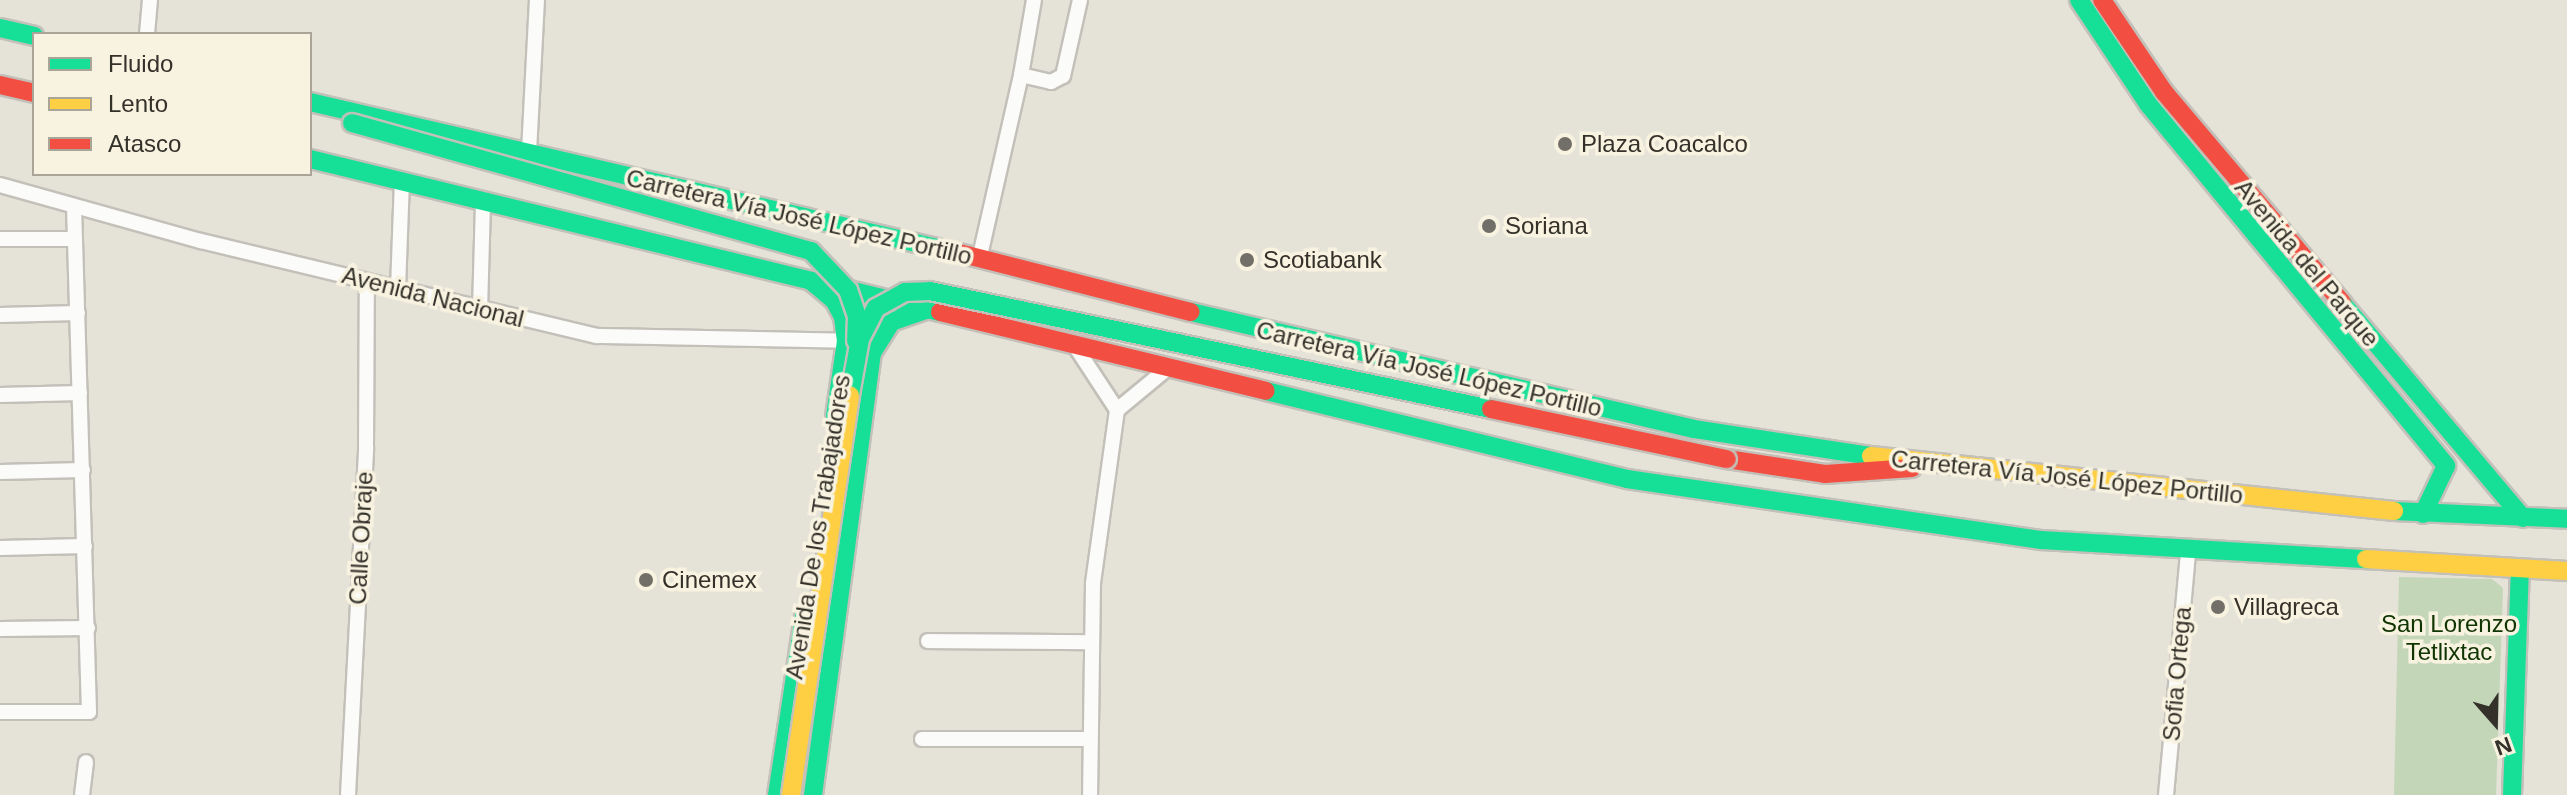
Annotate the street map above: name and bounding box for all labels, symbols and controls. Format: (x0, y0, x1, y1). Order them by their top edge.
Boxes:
legend (32, 32, 312, 176)
text: Fluido (108, 50, 173, 77)
text: Lento (108, 90, 168, 117)
text: Atasco (108, 130, 181, 157)
place label: Plaza Coacalco (1581, 130, 1748, 158)
marker: Plaza Coacalco (1556, 135, 1574, 153)
street label: Carretera Vía José López Portillo (624, 163, 974, 271)
street label: Avenida del Parque (2229, 174, 2385, 352)
place label: Soriana (1505, 212, 1588, 240)
marker: Soriana (1480, 217, 1498, 235)
place label: Scotiabank (1263, 246, 1382, 274)
marker: Scotiabank (1238, 251, 1256, 269)
street label: Avenida Nacional (339, 260, 527, 334)
street label: Carretera Vía José López Portillo (1254, 315, 1604, 423)
street label: Avenida De los Trabajadores (780, 373, 856, 681)
street label: Carretera Vía José López Portillo (1890, 444, 2244, 510)
street label: Calle Obraje (343, 471, 379, 605)
place label: Cinemex (662, 566, 757, 594)
marker: Cinemex (637, 571, 655, 589)
place label: Villagreca (2234, 593, 2339, 621)
marker: Villagreca (2209, 598, 2227, 616)
street label: Sofia Ortega (2157, 606, 2197, 742)
park label: San Lorenzo Tetlixtac (2381, 610, 2517, 666)
north arrow (2455, 683, 2535, 763)
text: N (2492, 732, 2515, 760)

